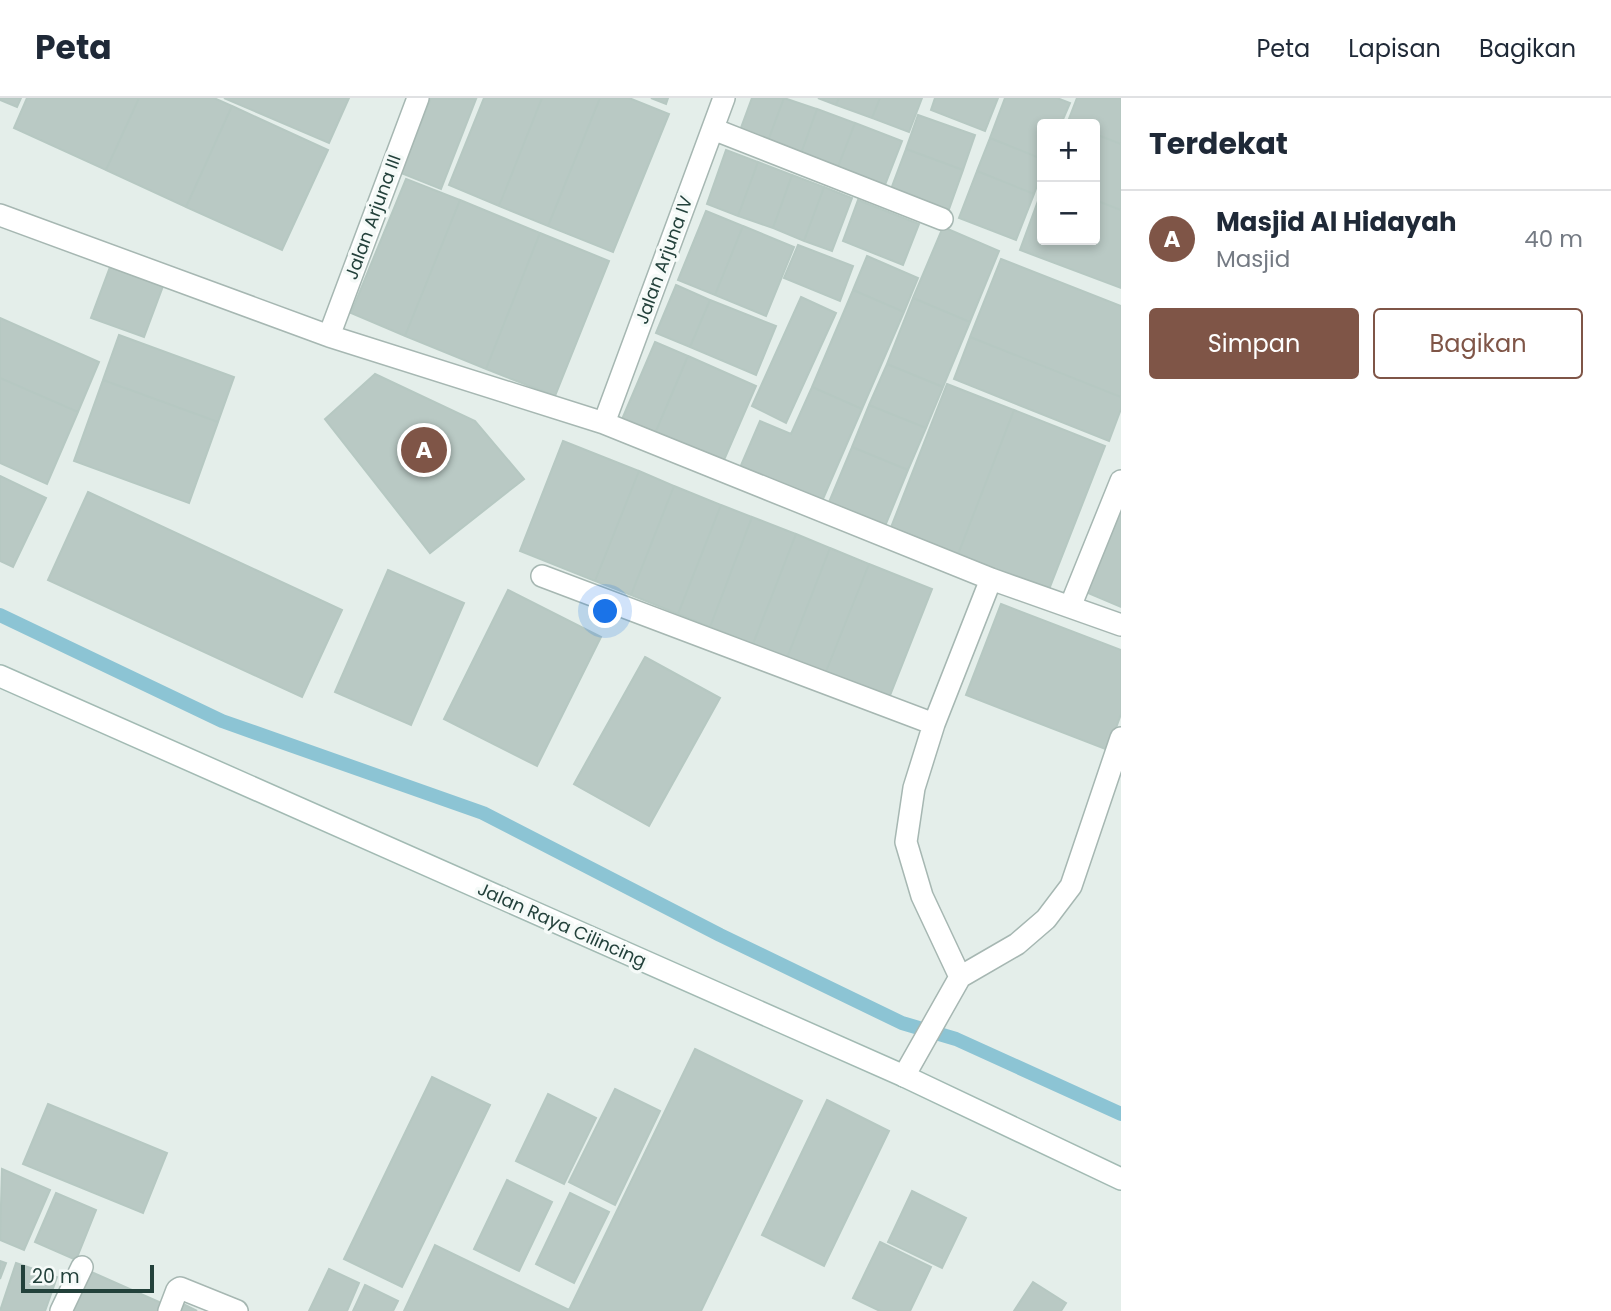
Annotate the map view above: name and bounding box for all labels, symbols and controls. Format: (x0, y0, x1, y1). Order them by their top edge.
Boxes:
text: Peta (35, 24, 112, 71)
text: Peta (1256, 32, 1310, 65)
text: Lapisan (1348, 32, 1441, 65)
text: Bagikan (1479, 32, 1576, 65)
map controls (1037, 119, 1100, 245)
button: + (1037, 119, 1100, 182)
text: Terdekat (1149, 122, 1288, 165)
street label: Jalan Arjuna III (338, 151, 407, 283)
button: − (1037, 182, 1100, 245)
street label: Jalan Arjuna IV (629, 192, 698, 327)
text: Masjid Al Hidayah (1216, 204, 1456, 240)
text: A (1164, 223, 1180, 255)
text: 40 m (1524, 223, 1583, 255)
text: Masjid (1216, 243, 1290, 275)
button: Simpan (1149, 308, 1359, 379)
button: Bagikan (1373, 308, 1583, 379)
pin: A (401, 424, 447, 476)
your location (588, 594, 622, 628)
street label: Jalan Raya Cilincing (474, 876, 651, 973)
scale bar (21, 1262, 154, 1294)
text: 20 m (32, 1263, 80, 1290)

